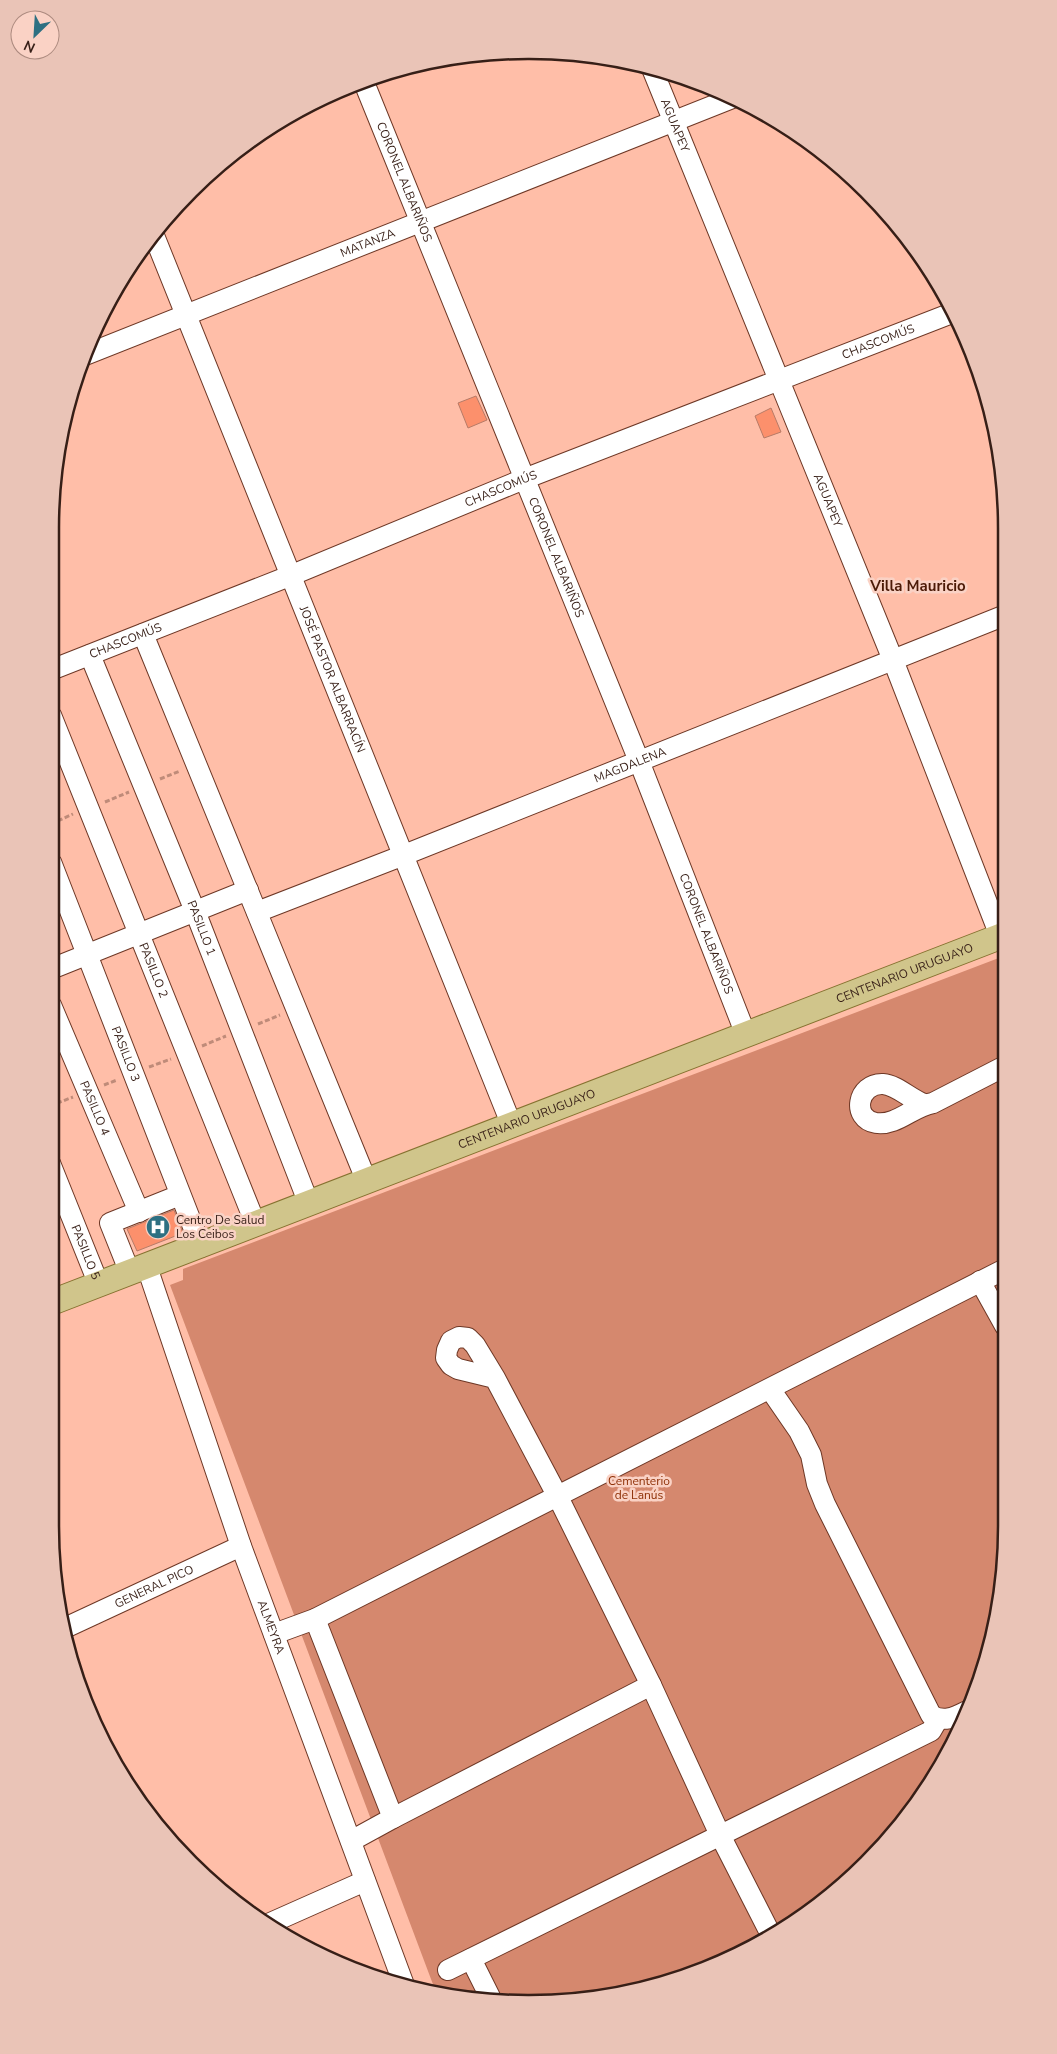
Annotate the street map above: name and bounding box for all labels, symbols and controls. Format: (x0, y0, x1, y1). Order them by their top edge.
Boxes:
north arrow (10, 10, 60, 60)
text: N (21, 36, 38, 57)
street label: AGUAPEY (657, 96, 694, 155)
street label: CORONEL ALBARIÑOS (373, 119, 436, 244)
street label: MATANZA (338, 225, 398, 261)
street label: CHASCOMÚS (840, 320, 917, 363)
street label: CHASCOMÚS (462, 467, 539, 511)
street label: AGUAPEY (810, 471, 846, 530)
street label: CORONEL ALBARIÑOS (525, 495, 588, 620)
district label: Villa Mauricio (869, 576, 966, 596)
street label: JOSÉ PASTOR ALBARRACÍN (295, 603, 369, 755)
street label: CHASCOMÚS (87, 619, 164, 662)
street label: MAGDALENA (592, 743, 669, 786)
street label: CORONEL ALBARIÑOS (676, 871, 737, 996)
street label: PASILLO 1 (184, 898, 220, 958)
street label: PASILLO 2 (135, 940, 172, 1000)
street label: CENTENARIO URUGUAYO (834, 940, 976, 1007)
street label: PASILLO 3 (108, 1024, 144, 1084)
street label: PASILLO 4 (76, 1078, 114, 1138)
street label: CENTENARIO URUGUAYO (456, 1085, 598, 1153)
place label: Centro De Salud Los Ceibos (176, 1212, 264, 1242)
hospital icon: Centro De Salud Los Ceibos (145, 1214, 171, 1240)
street label: PASILLO 5 (68, 1222, 104, 1282)
park label: Cementerio de Lanús (608, 1473, 670, 1503)
street label: GENERAL PICO (112, 1561, 196, 1612)
street label: ALMEYRA (254, 1598, 289, 1657)

